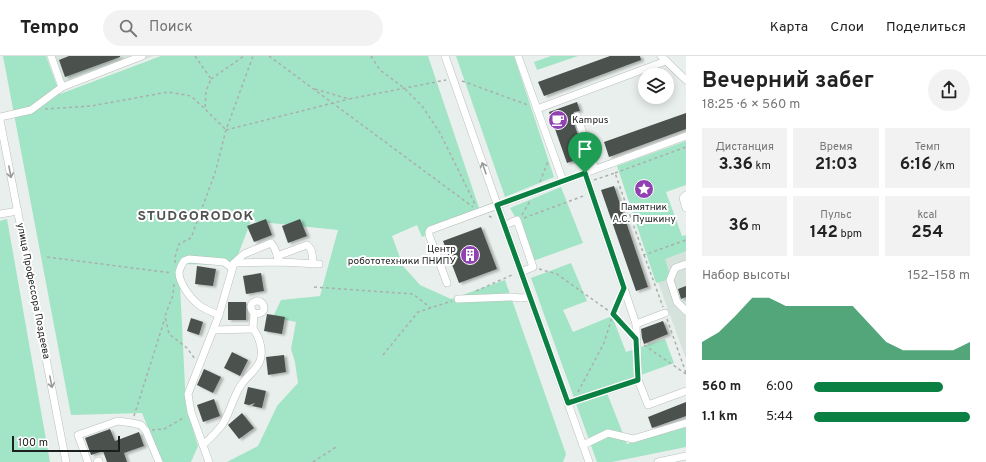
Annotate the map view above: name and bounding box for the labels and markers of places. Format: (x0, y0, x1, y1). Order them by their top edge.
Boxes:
cafe icon: Kampus (547, 109, 569, 131)
place label: Kampus (572, 114, 609, 127)
pin (568, 132, 602, 173)
place icon: Памятник А.С. Пушкину (633, 178, 655, 200)
place label: Памятник А.С. Пушкину (612, 201, 676, 226)
place label: Центр робототехники ПНИПУ (348, 243, 456, 268)
building icon: Центр робототехники ПНИПУ (459, 244, 481, 266)

